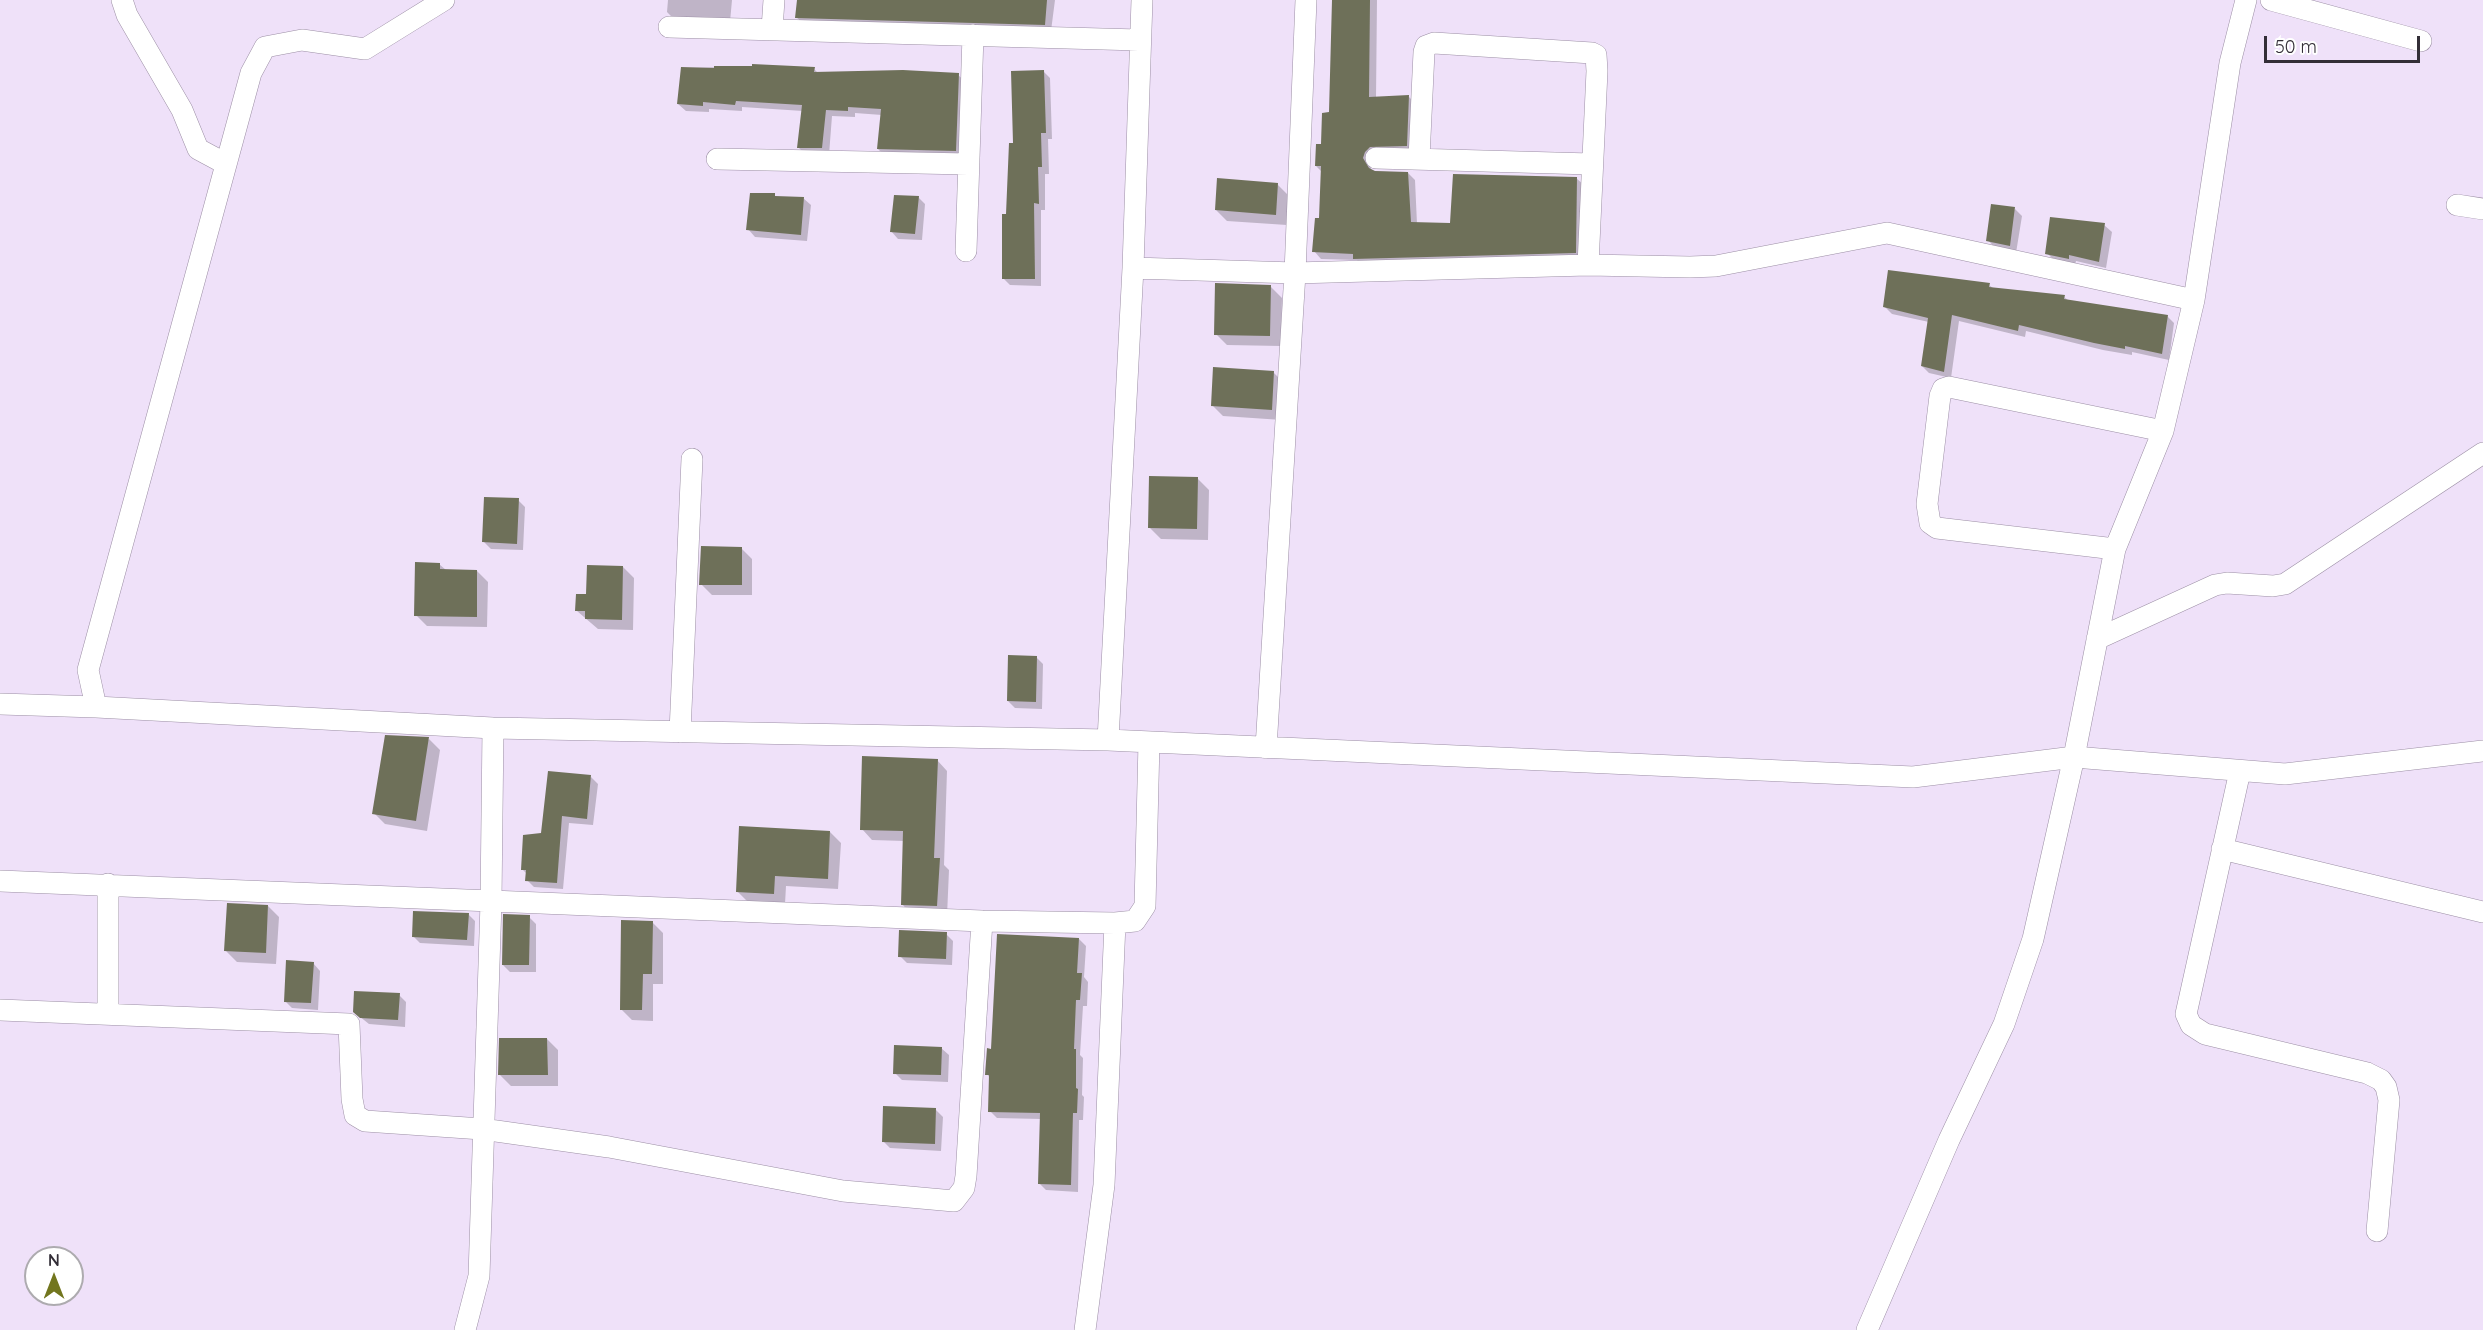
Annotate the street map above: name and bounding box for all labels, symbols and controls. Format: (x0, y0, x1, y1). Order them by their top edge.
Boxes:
scale bar (2267, 24, 2423, 62)
text: 50 m (2275, 35, 2317, 58)
north arrow (24, 1246, 84, 1306)
text: N (48, 1250, 60, 1270)

